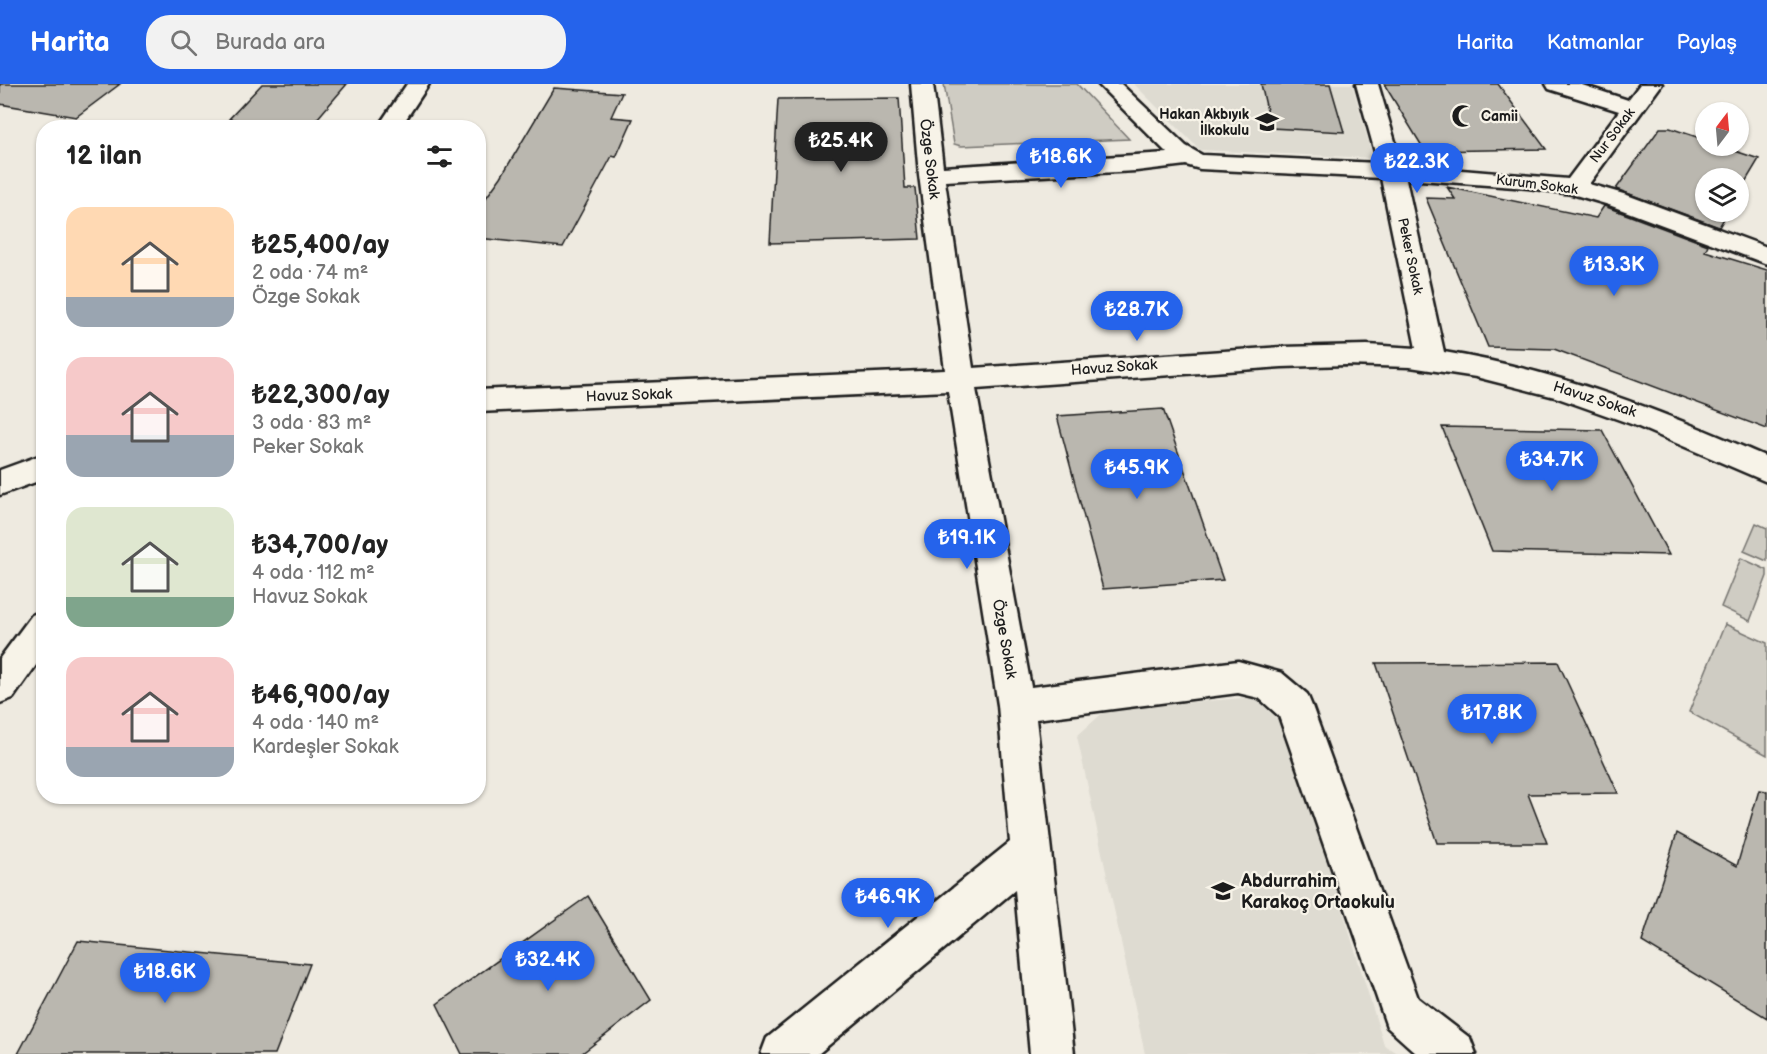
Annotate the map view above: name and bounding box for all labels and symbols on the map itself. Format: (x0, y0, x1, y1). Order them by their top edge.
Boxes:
north arrow (1695, 102, 1749, 156)
mosque icon: Camii (1450, 103, 1476, 129)
street label: Nur Sokak (1586, 104, 1639, 166)
place label: Hakan Akbıyık İlkokulu (1159, 106, 1250, 139)
place label: Camii (1481, 108, 1518, 125)
school or university icon: Hakan Akbıyık İlkokulu (1254, 109, 1280, 135)
street label: Özge Sokak (915, 118, 944, 201)
pin: ₺25.4K (792, 122, 890, 173)
pin: ₺18.6K (1012, 138, 1110, 189)
pin: ₺22.3K (1368, 143, 1466, 194)
street label: Kurum Sokak (1495, 171, 1579, 198)
street label: Peker Sokak (1394, 216, 1427, 296)
pin: ₺13.3K (1565, 246, 1663, 297)
pin: ₺28.7K (1088, 291, 1186, 342)
street label: Havuz Sokak (1070, 355, 1158, 380)
street label: Havuz Sokak (1551, 377, 1640, 422)
street label: Havuz Sokak (585, 384, 673, 407)
pin: ₺34.7K (1503, 441, 1601, 492)
pin: ₺45.9K (1088, 449, 1186, 500)
pin: ₺19.1K (918, 519, 1016, 570)
street label: Özge Sokak (988, 598, 1021, 681)
pin: ₺17.8K (1443, 694, 1541, 745)
place label: Abdurrahim Karakoç Ortaokulu (1240, 871, 1395, 913)
pin: ₺46.9K (839, 878, 937, 929)
school or university icon: Abdurrahim Karakoç Ortaokulu (1210, 878, 1236, 904)
pin: ₺32.4K (499, 941, 597, 992)
pin: ₺18.6K (116, 953, 214, 1004)

